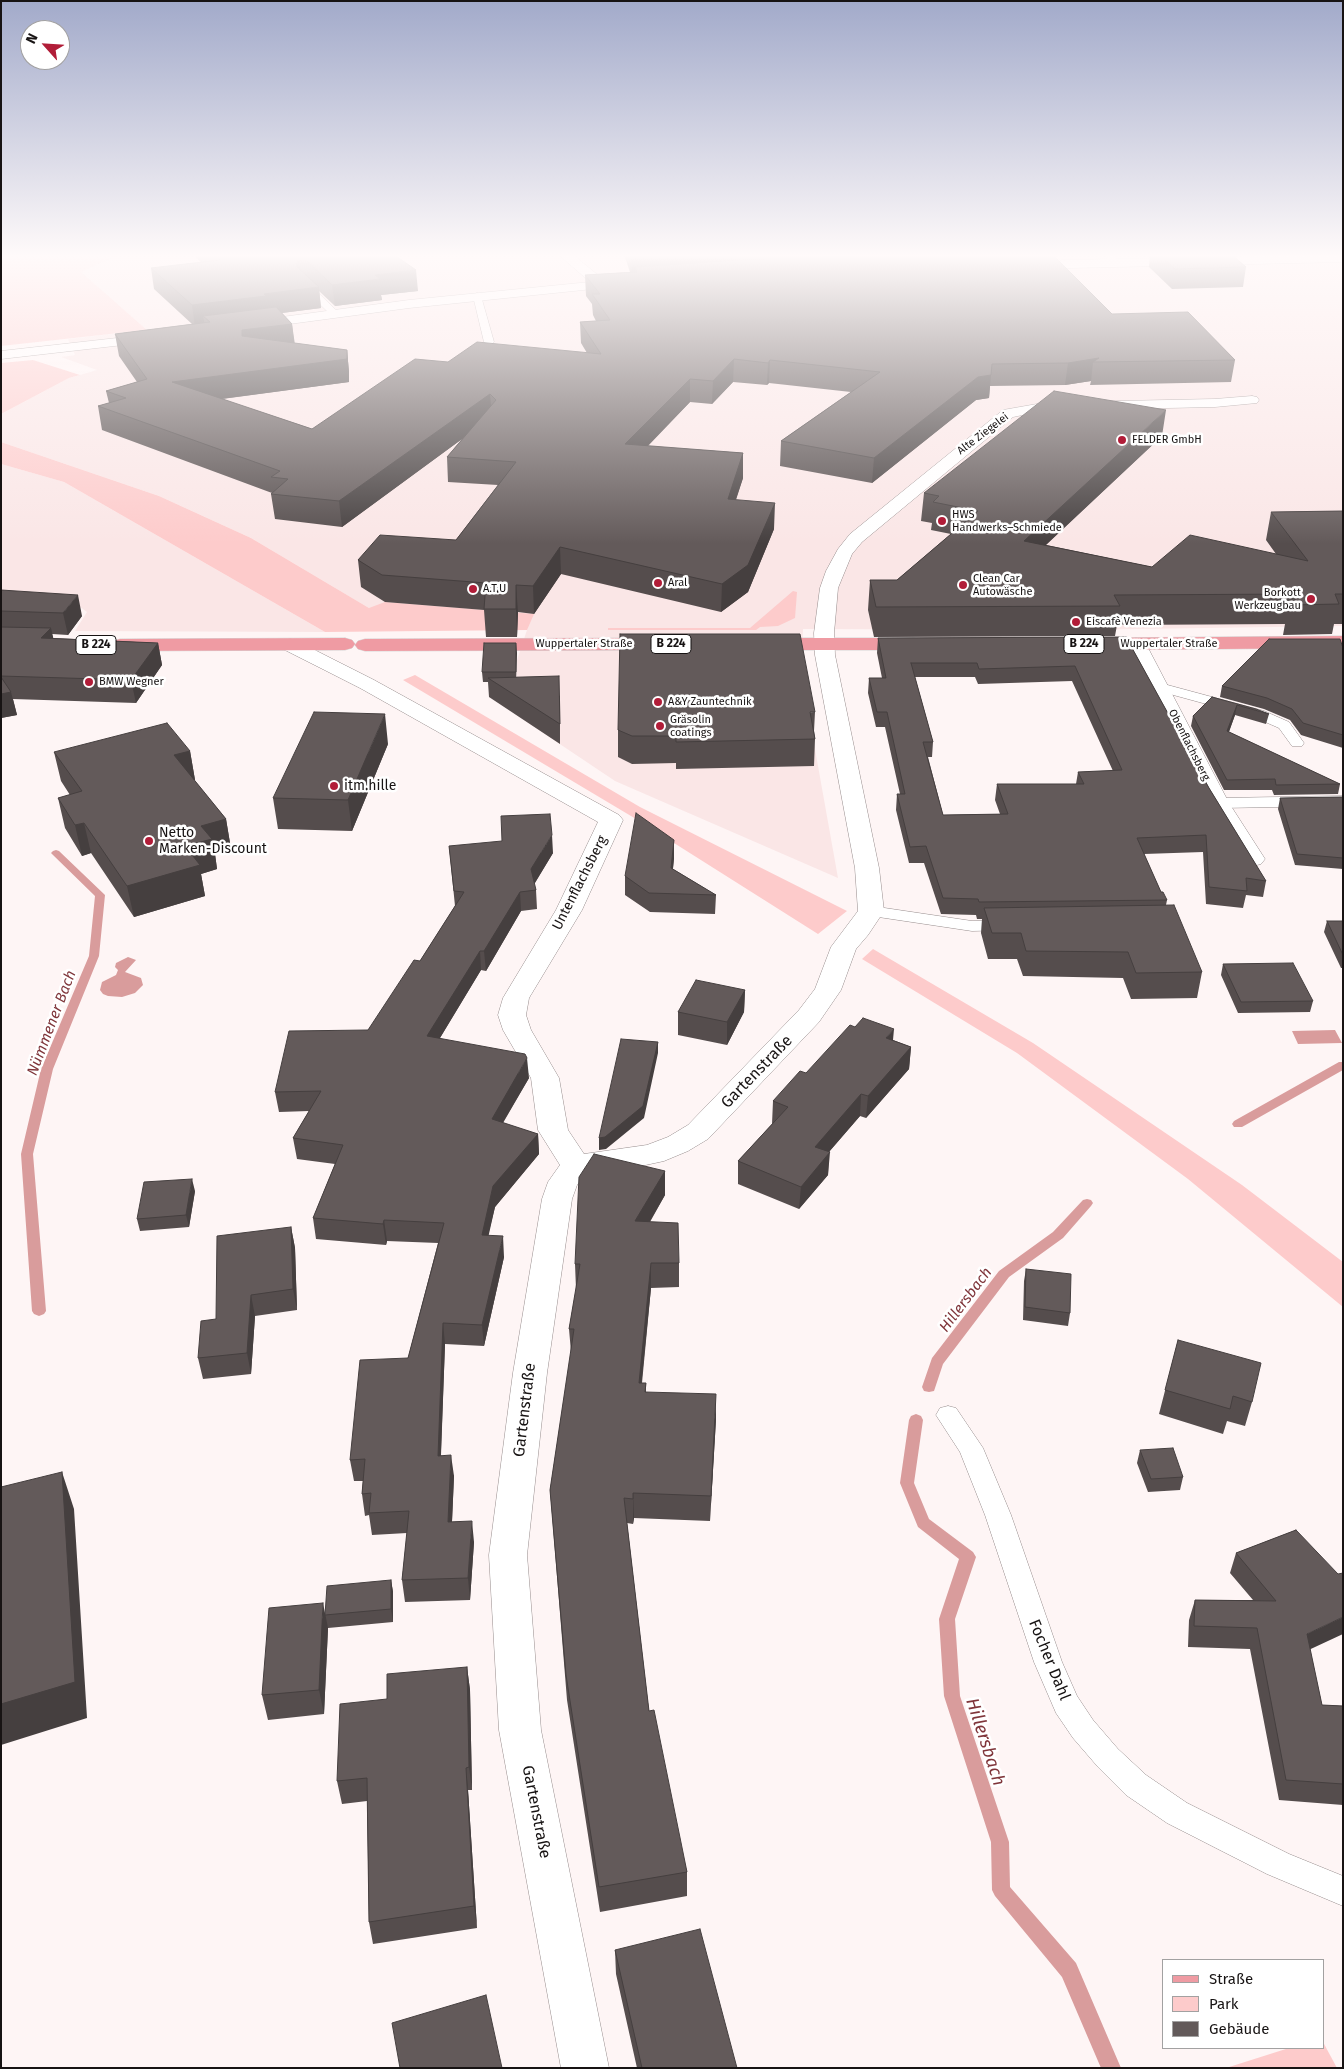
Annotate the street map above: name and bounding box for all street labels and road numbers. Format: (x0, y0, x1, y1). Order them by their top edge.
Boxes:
street label: Alte Ziegelei (955, 410, 1011, 458)
road number: B 224 (651, 634, 691, 654)
road number: B 224 (1064, 634, 1104, 654)
road number: B 224 (76, 636, 116, 654)
street label: Wuppertaler Straße (535, 637, 633, 651)
street label: Wuppertaler Straße (1120, 637, 1218, 651)
street label: Obenflachsberg (1165, 707, 1213, 783)
street label: Untenflachsberg (549, 833, 611, 933)
street label: Gartenstraße (717, 1031, 797, 1113)
street label: Gartenstraße (510, 1362, 540, 1458)
street label: Focher Dahl (1024, 1617, 1074, 1703)
street label: Gartenstraße (518, 1764, 554, 1860)

